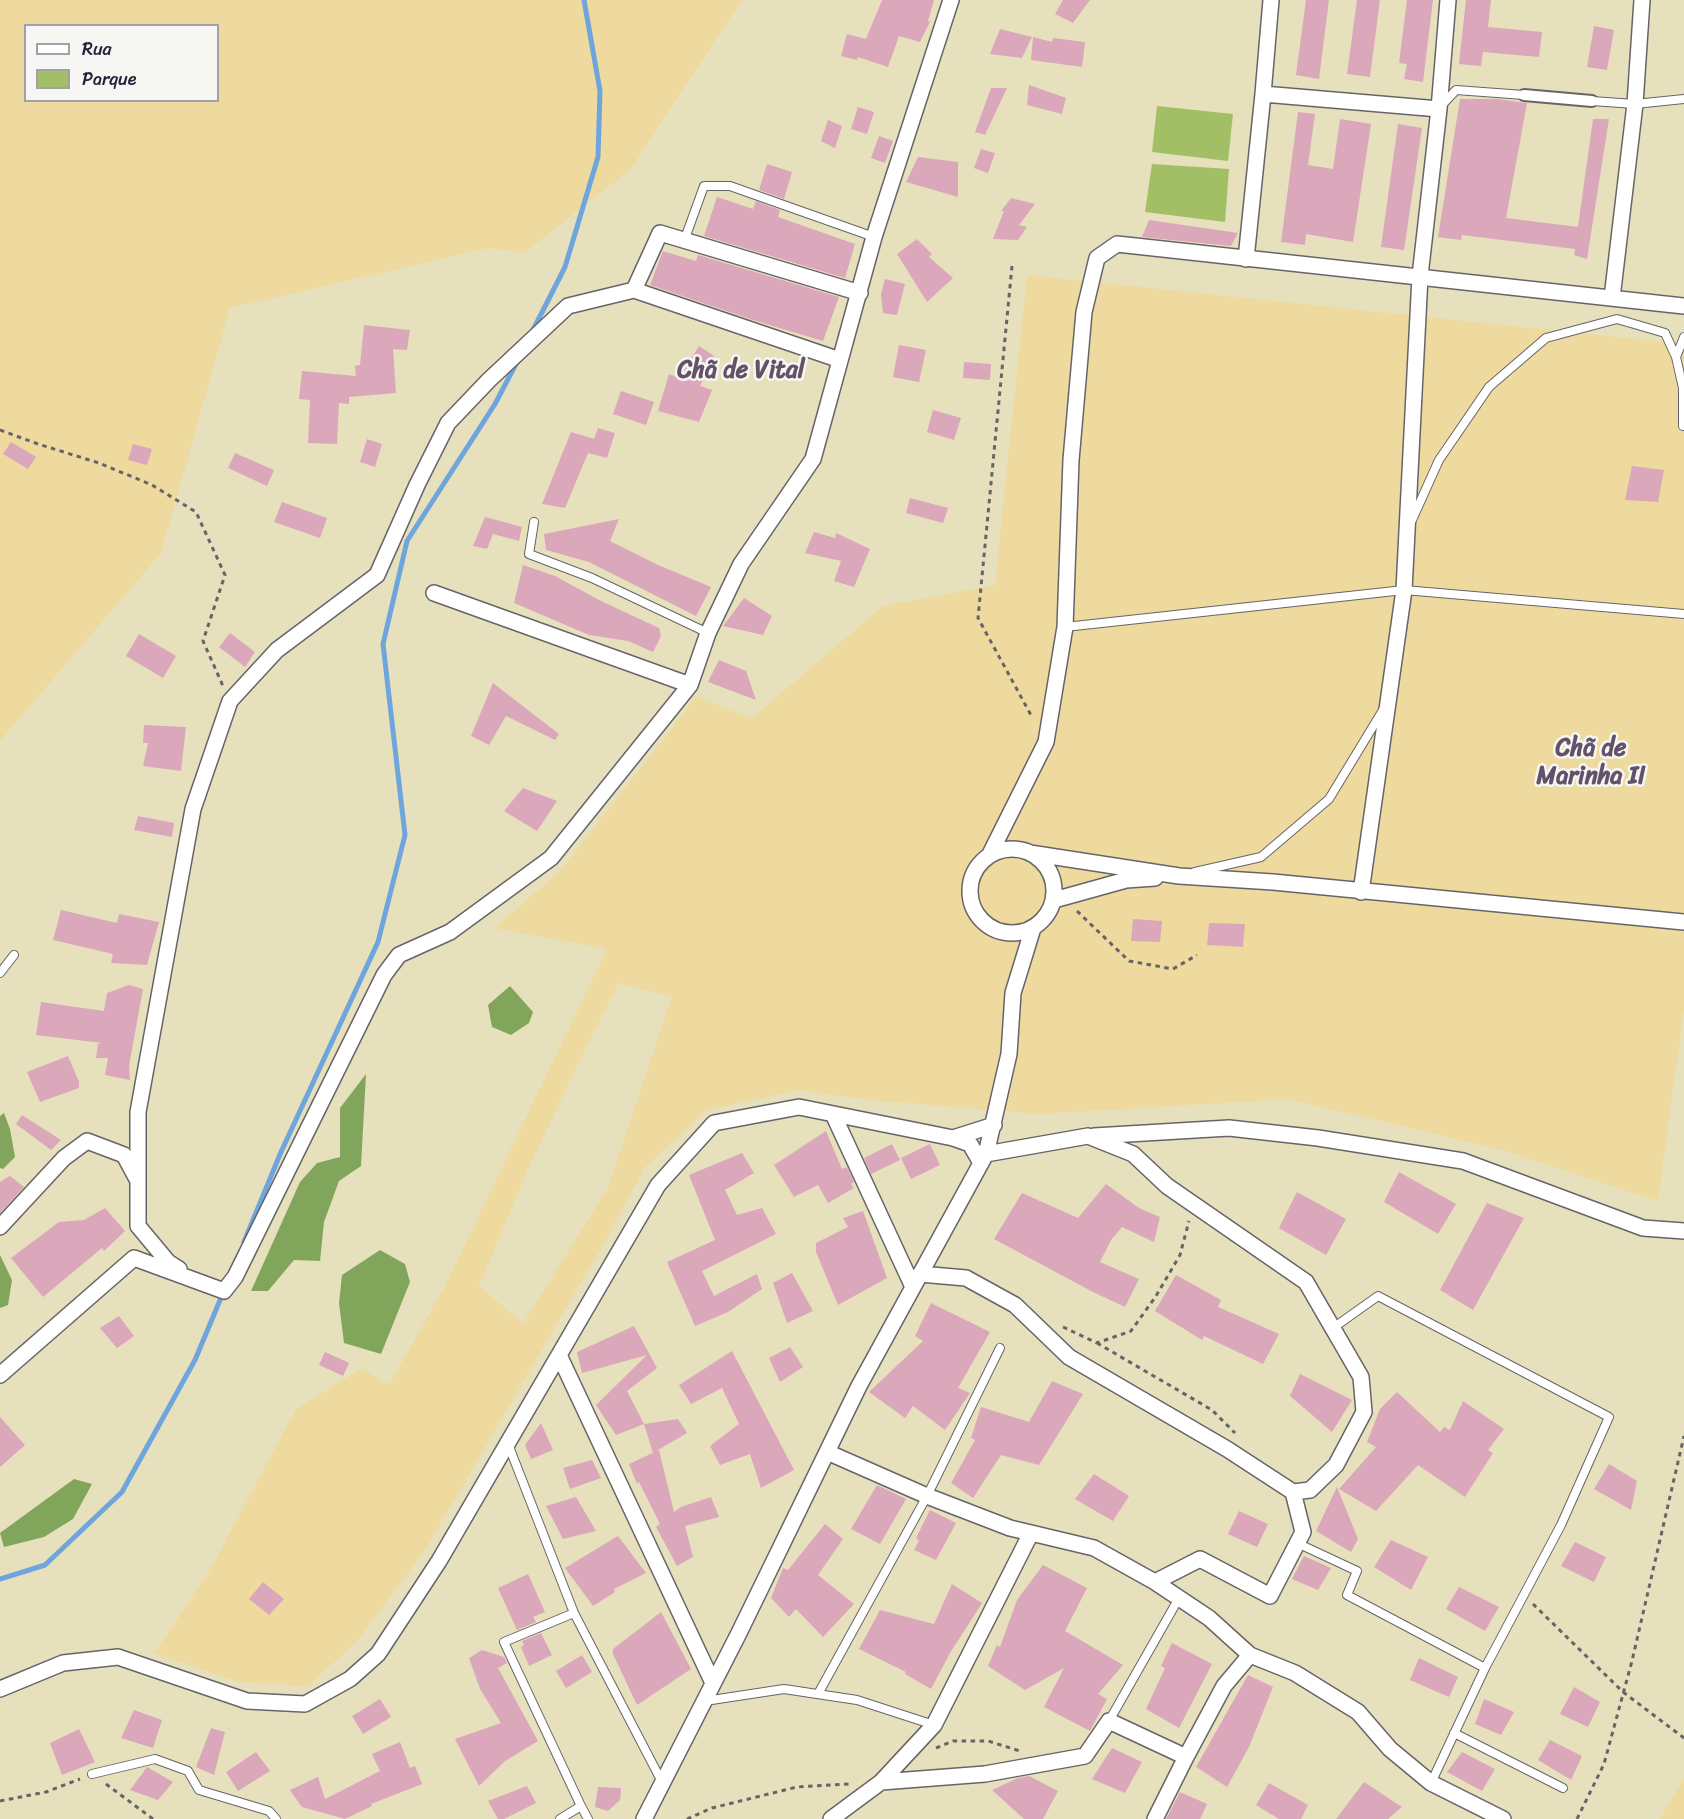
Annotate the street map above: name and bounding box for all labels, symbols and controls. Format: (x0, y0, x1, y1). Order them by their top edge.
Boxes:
legend (24, 24, 219, 102)
text: Rua (82, 33, 112, 65)
text: Parque (82, 63, 136, 95)
district label: Chã de Vital (677, 357, 805, 385)
district label: Chã de Marinha II (1537, 735, 1645, 791)

